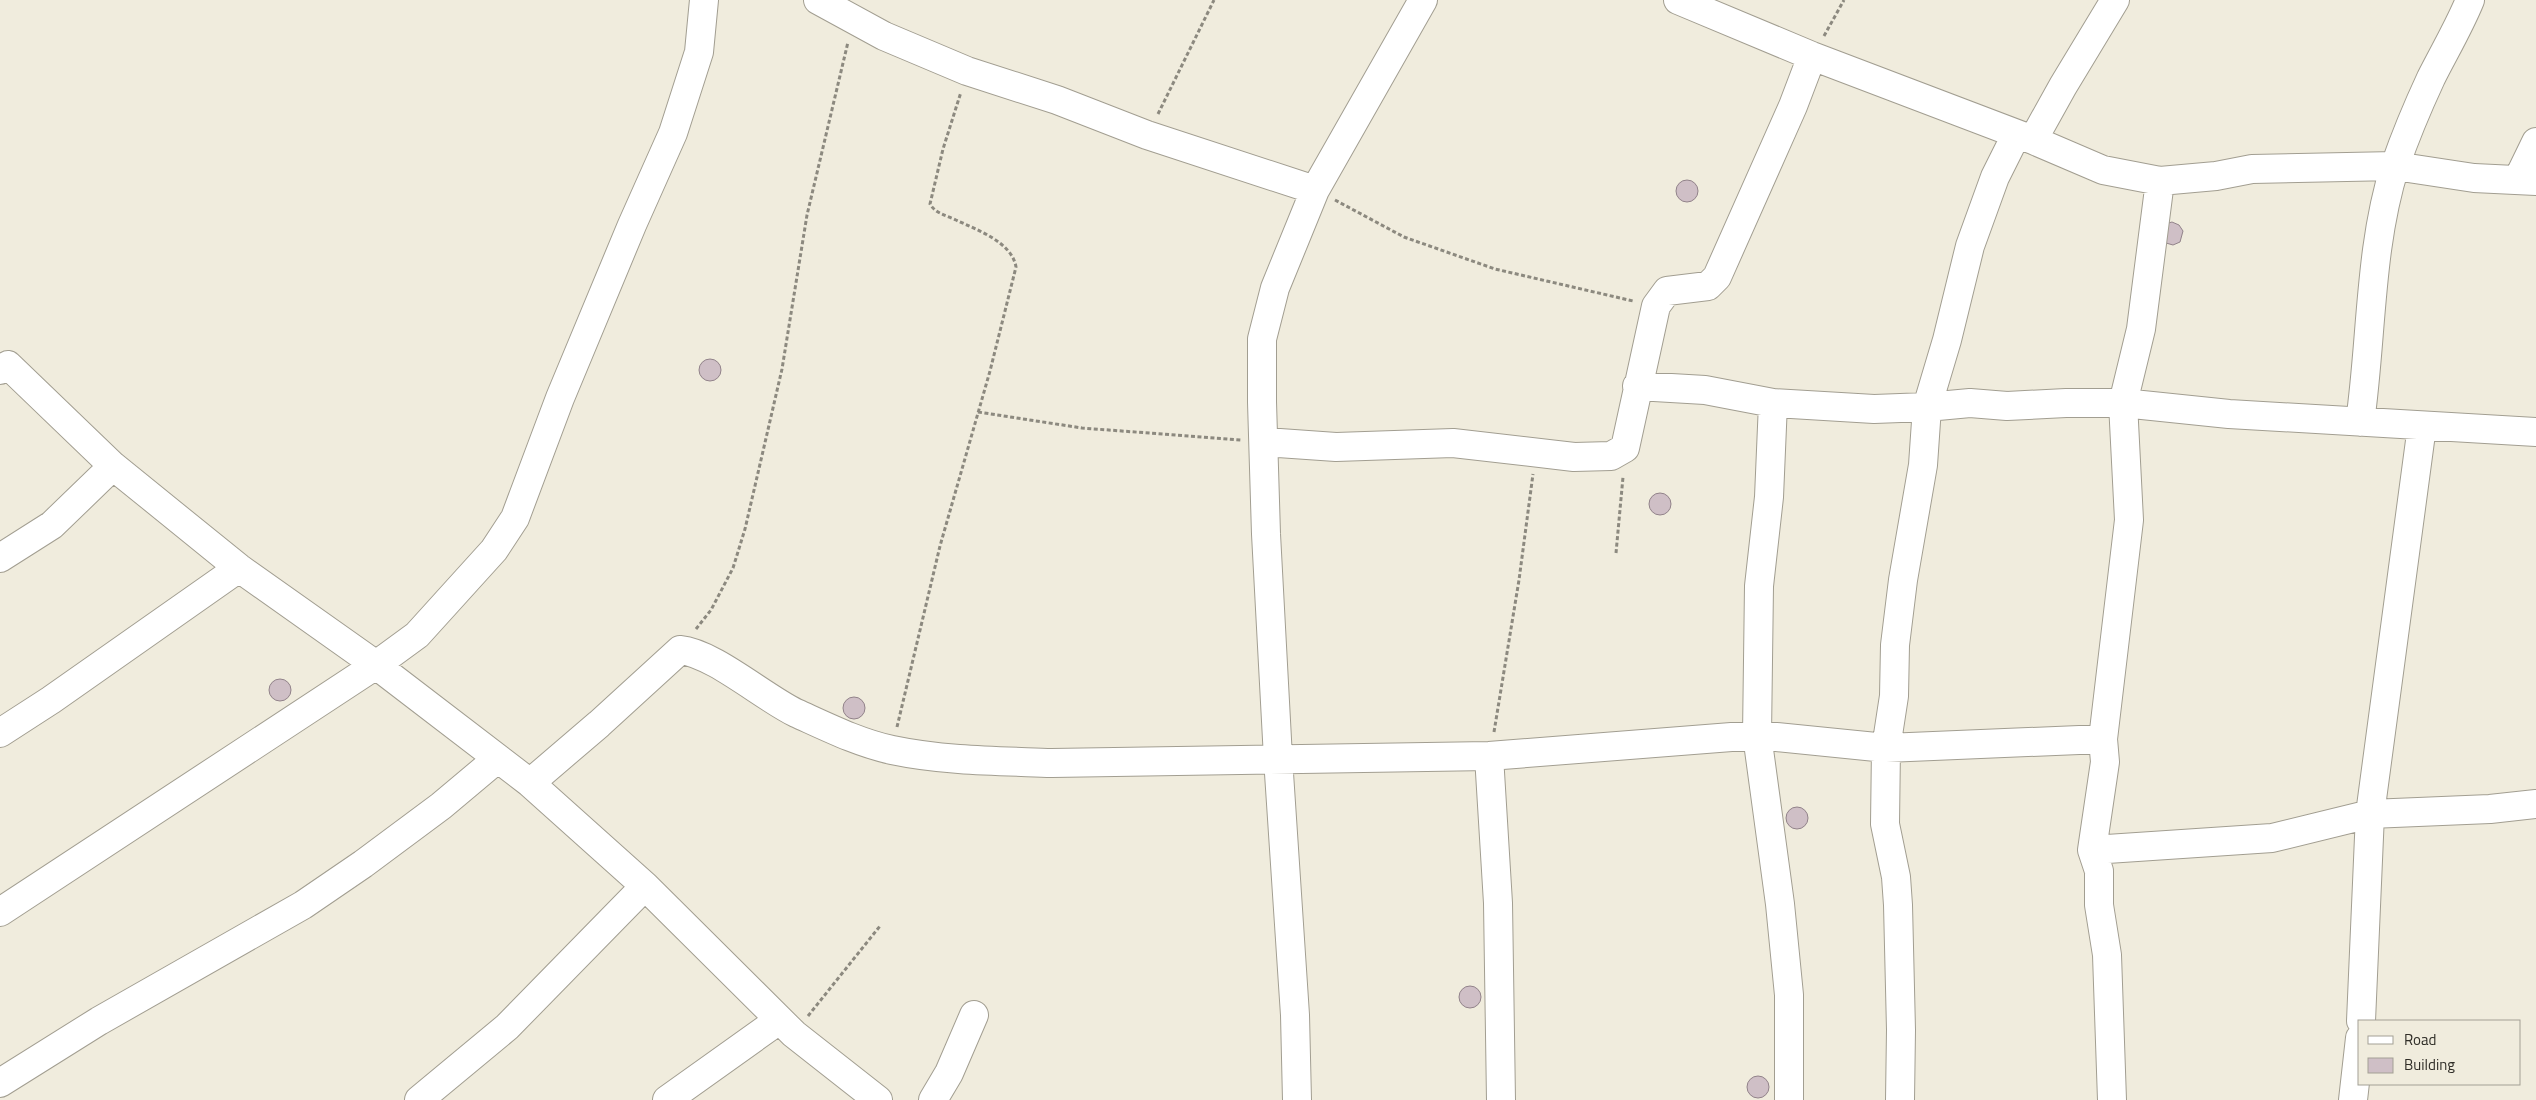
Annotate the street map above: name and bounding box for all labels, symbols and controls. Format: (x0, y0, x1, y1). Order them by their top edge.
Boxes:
legend (2358, 1020, 2521, 1085)
text: Road (2404, 1028, 2436, 1051)
text: Building (2404, 1053, 2455, 1076)

